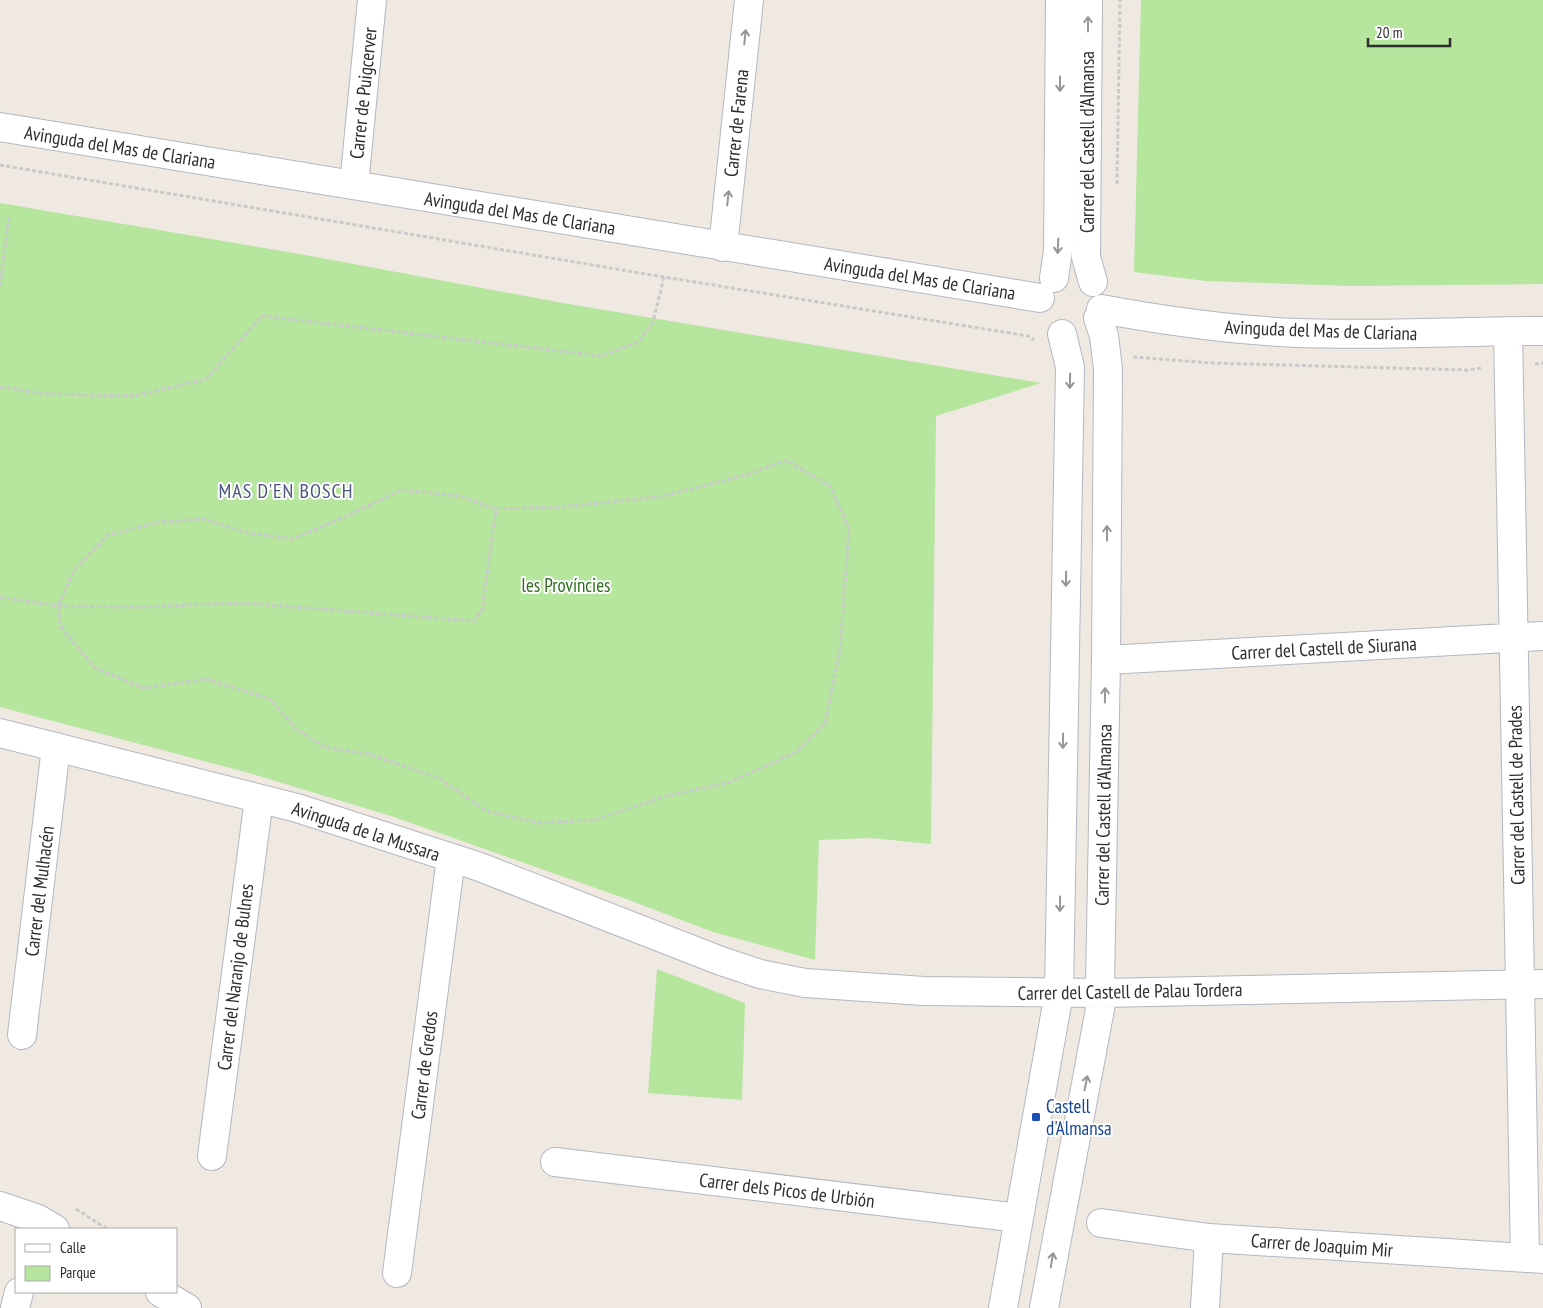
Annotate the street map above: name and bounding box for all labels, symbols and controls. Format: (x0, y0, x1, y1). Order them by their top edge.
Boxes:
scale bar (1368, 15, 1450, 47)
one-way arrow (1083, 17, 1093, 33)
text: 20 m (1376, 23, 1402, 42)
street label: Carrer de Puigcerver (344, 25, 382, 160)
one-way arrow (740, 29, 750, 45)
street label: Carrer del Castell d'Almansa (1075, 51, 1099, 233)
street label: Carrer de Farena (718, 68, 754, 178)
one-way arrow (1055, 75, 1065, 91)
street label: Avinguda del Mas de Clariana (23, 120, 217, 174)
street label: Avinguda del Mas de Clariana (423, 186, 617, 240)
one-way arrow (724, 191, 733, 207)
one-way arrow (1053, 238, 1063, 254)
street label: Avinguda del Mas de Clariana (823, 251, 1017, 305)
street label: Avinguda del Mas de Clariana (1224, 315, 1418, 345)
one-way arrow (1065, 373, 1075, 389)
district label: MAS D'EN BOSCH (219, 478, 353, 504)
one-way arrow (1102, 525, 1112, 542)
one-way arrow (1061, 570, 1071, 586)
park label: les Províncies (522, 573, 611, 597)
street label: Carrer del Castell de Siurana (1231, 631, 1417, 665)
one-way arrow (1100, 688, 1110, 704)
street label: Carrer del Castell de Prades (1502, 705, 1530, 885)
street label: Carrer del Castell d'Almansa (1089, 724, 1117, 906)
one-way arrow (1058, 732, 1068, 749)
street label: Avinguda de la Mussara (289, 796, 443, 866)
street label: Carrer del Mulhacén (19, 824, 59, 958)
street label: Carrer del Naranjo de Bulnes (212, 882, 258, 1072)
one-way arrow (1056, 895, 1065, 911)
street label: Carrer del Castell de Palau Tordera (1017, 977, 1243, 1005)
street label: Carrer de Gredos (405, 1009, 443, 1121)
one-way arrow (1081, 1076, 1091, 1092)
place label: Castell d'Almansa (1046, 1094, 1112, 1140)
marker: Castell d'Almansa (1030, 1111, 1042, 1123)
street label: Carrer dels Picos de Urbión (698, 1167, 876, 1213)
legend (15, 1228, 178, 1293)
street label: Carrer de Joaquim Mir (1250, 1228, 1395, 1262)
text: Calle (60, 1238, 86, 1257)
one-way arrow (1047, 1252, 1057, 1268)
text: Parque (60, 1263, 96, 1282)

